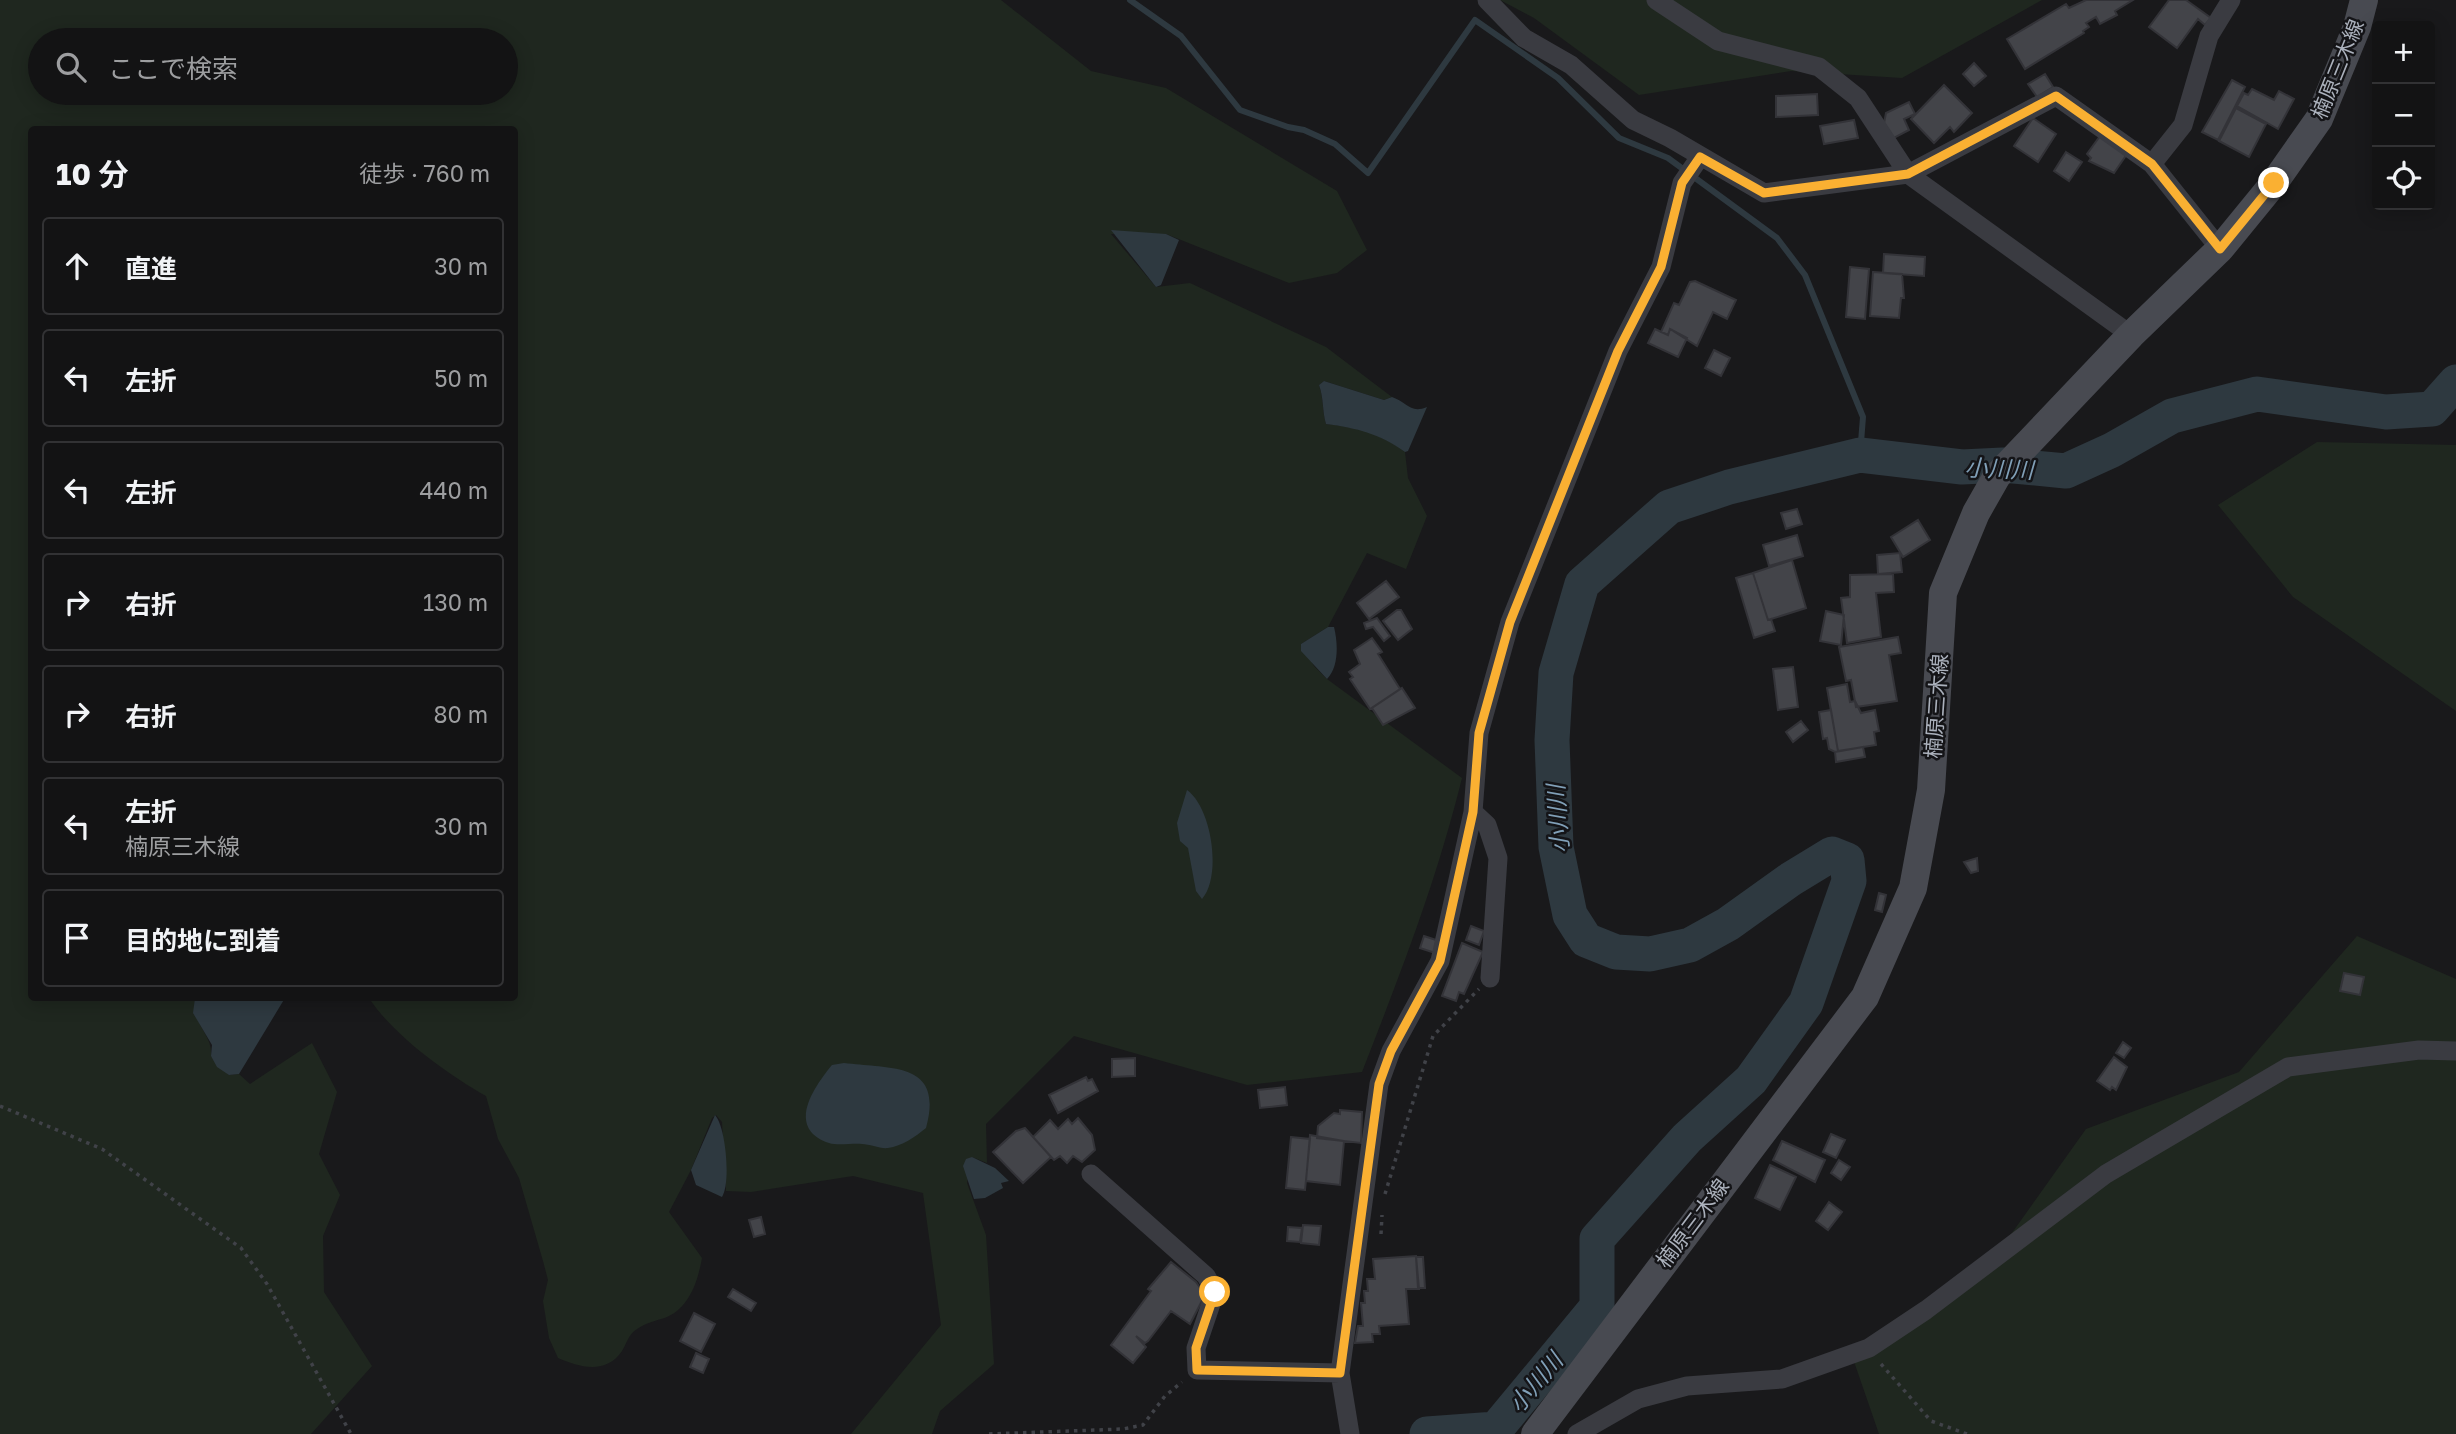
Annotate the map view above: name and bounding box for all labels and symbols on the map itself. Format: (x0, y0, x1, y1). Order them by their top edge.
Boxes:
street label: 楠原三木線 (2305, 15, 2369, 123)
route end (2258, 167, 2289, 198)
water label: 小川川 (1964, 453, 2037, 483)
street label: 楠原三木線 (1919, 653, 1953, 759)
water label: 小川川 (1540, 781, 1573, 854)
street label: 楠原三木線 (1650, 1173, 1734, 1273)
route start (1199, 1276, 1230, 1307)
water label: 小川川 (1502, 1344, 1570, 1417)

